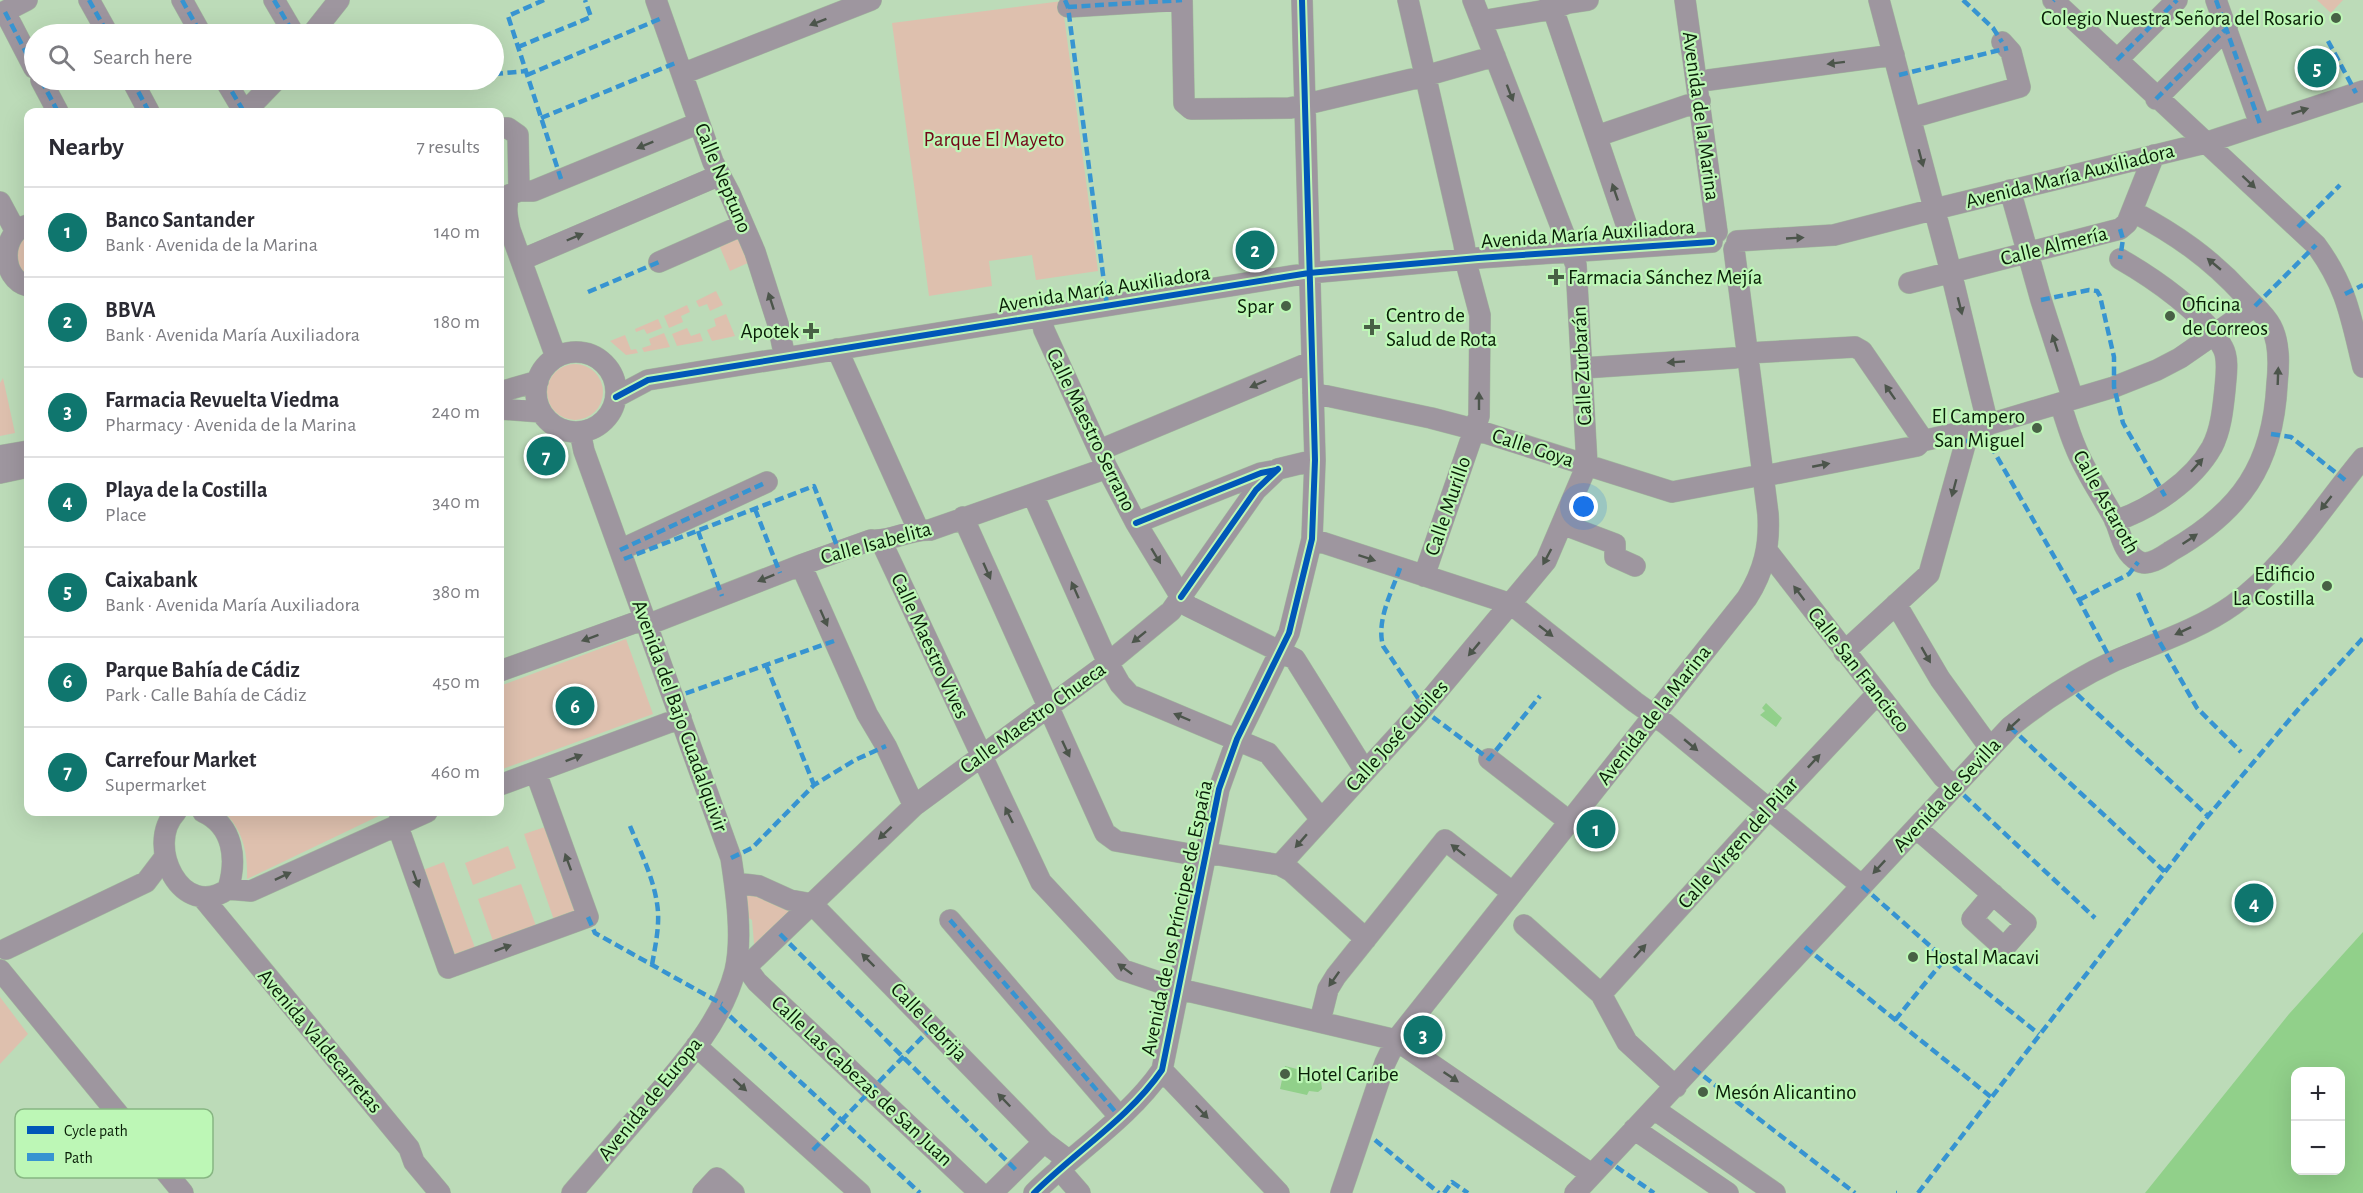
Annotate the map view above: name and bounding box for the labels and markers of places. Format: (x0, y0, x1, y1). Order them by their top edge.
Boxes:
place label: Colegio Nuestra Señora del Rosario (2041, 8, 2324, 29)
marker: Colegio Nuestra Señora del Rosario (2329, 11, 2343, 25)
pin: 5 (2298, 46, 2336, 90)
pin: 2 (1236, 228, 1274, 272)
place label: Farmacia Sánchez Mejía (1568, 267, 1763, 288)
marker: Farmacia Sánchez Mejía (1549, 270, 1563, 284)
place label: Oficina de Correos (2182, 294, 2268, 339)
place label: Spar (1237, 296, 1274, 317)
marker: Spar (1279, 299, 1293, 313)
place label: Centro de Salud de Rota (1386, 305, 1497, 350)
marker: Oficina de Correos (2163, 309, 2177, 323)
marker: Centro de Salud de Rota (1363, 318, 1381, 336)
place label: Apotek (741, 321, 799, 342)
marker: Apotek (804, 324, 818, 338)
place label: El Campero San Miguel (1932, 406, 2025, 451)
marker: El Campero San Miguel (2030, 421, 2044, 435)
pin: 7 (526, 434, 566, 478)
place label: Edificio La Costilla (2233, 564, 2315, 609)
marker: Edificio La Costilla (2320, 579, 2334, 593)
pin: 6 (556, 684, 594, 728)
pin: 1 (1576, 806, 1616, 852)
pin: 4 (2234, 880, 2274, 926)
place label: Hostal Macavi (1925, 947, 2039, 968)
marker: Hostal Macavi (1906, 950, 1920, 964)
pin: 3 (1404, 1012, 1442, 1058)
place label: Hotel Caribe (1297, 1064, 1399, 1085)
marker: Hotel Caribe (1278, 1067, 1292, 1081)
place label: Mesón Alicantino (1715, 1082, 1857, 1103)
marker: Mesón Alicantino (1696, 1085, 1710, 1099)

